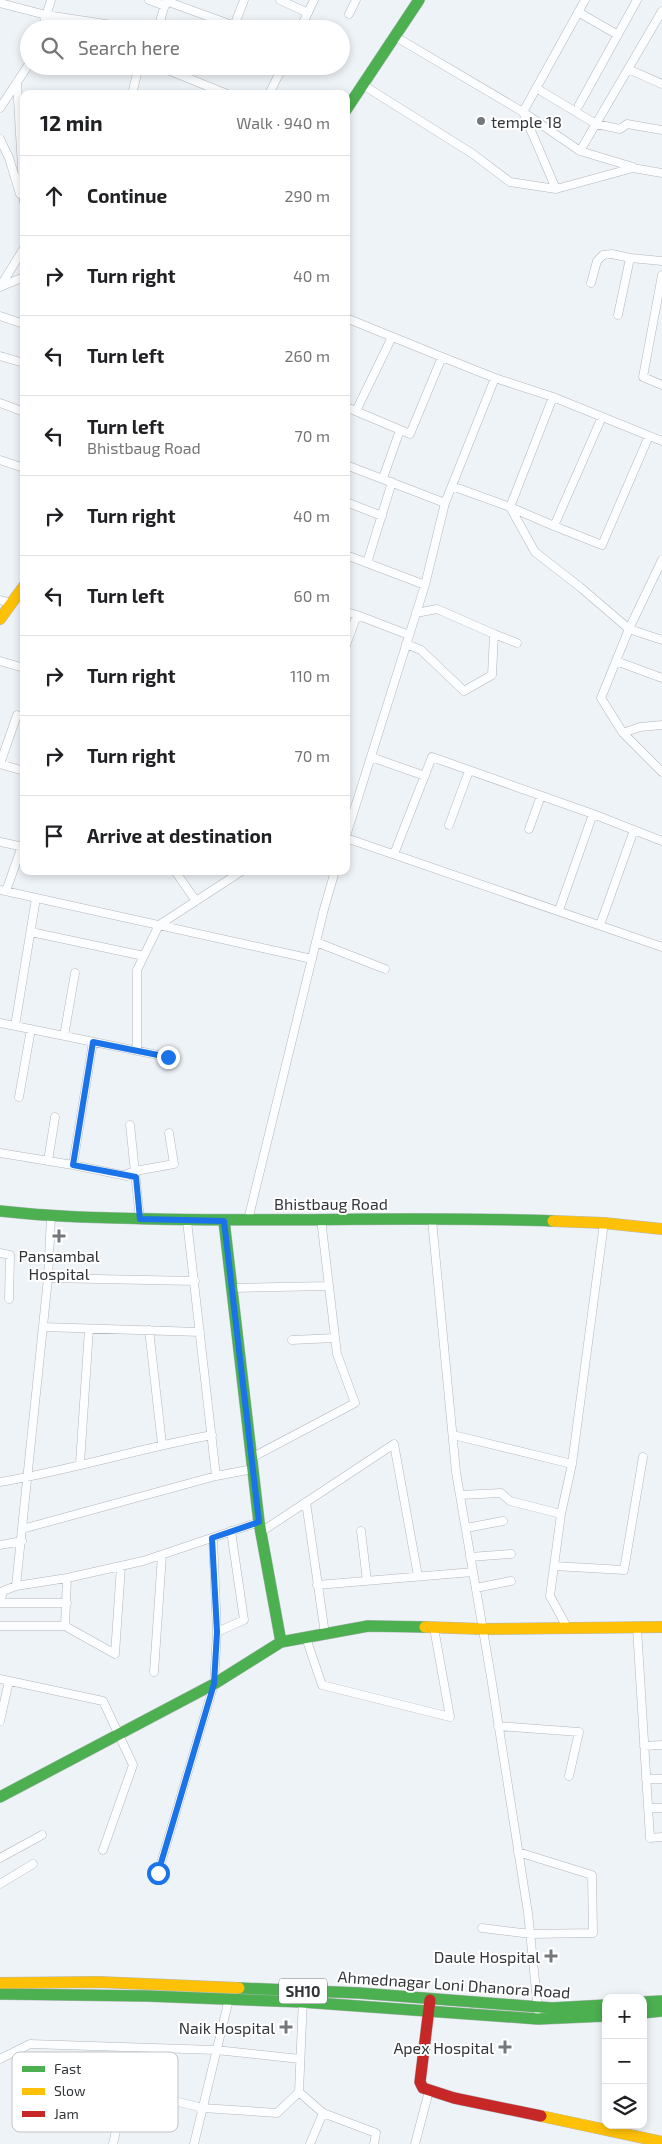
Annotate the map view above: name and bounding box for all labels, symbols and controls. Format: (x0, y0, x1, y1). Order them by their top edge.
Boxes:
search box (20, 20, 350, 75)
icon: search (38, 34, 66, 62)
text: Search here (78, 36, 180, 59)
text: 12 min (40, 110, 103, 135)
place label: temple 18 (491, 112, 562, 131)
text: Walk · 940 m (236, 113, 330, 132)
marker: temple 18 (475, 115, 487, 127)
icon: ahead (40, 182, 68, 210)
text: Continue (87, 184, 167, 207)
text: 290 m (285, 186, 330, 205)
icon: right (40, 262, 68, 290)
text: Turn right (87, 264, 175, 287)
text: 40 m (293, 266, 330, 285)
icon: left (40, 342, 68, 370)
text: Turn left (87, 344, 164, 367)
text: 260 m (285, 346, 330, 365)
text: Turn left (87, 415, 164, 438)
icon: left (40, 422, 68, 450)
text: 70 m (295, 426, 330, 445)
text: Bhistbaug Road (87, 438, 201, 457)
icon: right (40, 502, 68, 530)
text: Turn right (87, 504, 175, 527)
text: 40 m (293, 506, 330, 525)
icon: left (40, 582, 68, 610)
text: Turn left (87, 584, 164, 607)
text: 60 m (294, 586, 330, 605)
icon: right (40, 662, 68, 690)
text: Turn right (87, 664, 175, 687)
text: 110 m (290, 666, 330, 685)
icon: right (40, 742, 68, 770)
text: Turn right (87, 744, 175, 767)
text: 70 m (295, 746, 330, 765)
icon: arrive (40, 822, 68, 850)
text: Arrive at destination (87, 824, 272, 847)
route end (157, 1046, 180, 1069)
street label: Bhistbaug Road (274, 1194, 388, 1213)
marker: Pansambal Hospital (52, 1229, 66, 1243)
place label: Pansambal Hospital (18, 1246, 100, 1283)
route start (147, 1862, 170, 1885)
place label: Daule Hospital (434, 1947, 540, 1966)
marker: Daule Hospital (544, 1949, 558, 1963)
street label: Ahmednagar Loni Dhanora Road (337, 1966, 571, 2002)
road number: SH10 (279, 1978, 327, 2004)
map controls (602, 1994, 647, 2129)
button: + (602, 1994, 647, 2039)
place label: Naik Hospital (179, 2018, 275, 2037)
marker: Naik Hospital (279, 2020, 293, 2034)
place label: Apex Hospital (393, 2038, 494, 2057)
button: − (602, 2039, 647, 2084)
marker: Apex Hospital (498, 2040, 512, 2054)
legend (12, 2052, 178, 2132)
text: Fast (54, 2060, 81, 2077)
text: Slow (54, 2082, 86, 2099)
button: layers (602, 2084, 647, 2129)
text: Jam (54, 2105, 79, 2122)

